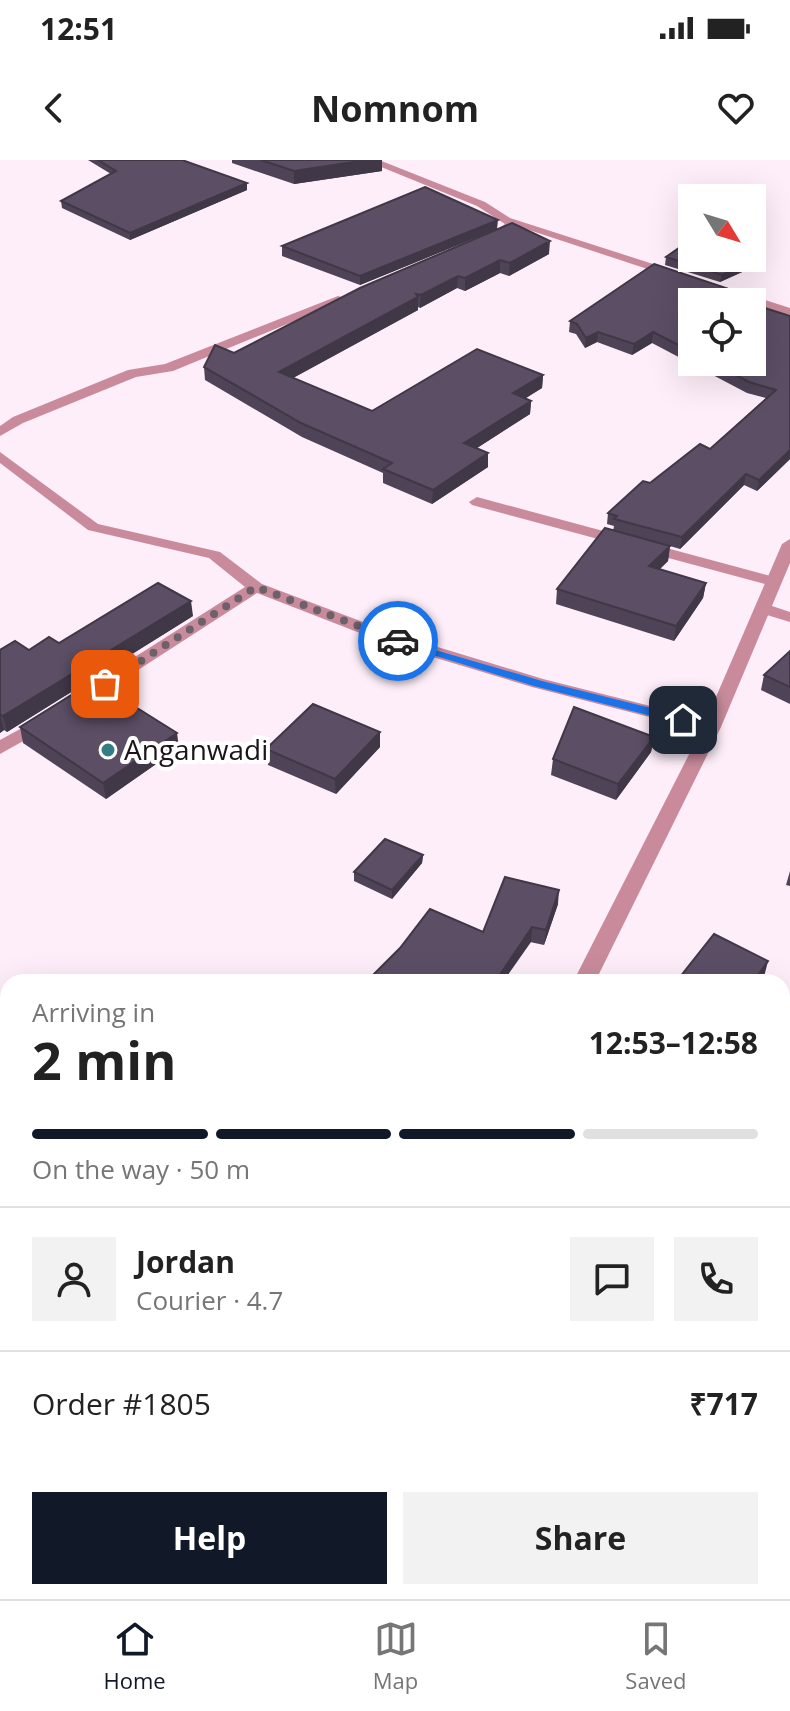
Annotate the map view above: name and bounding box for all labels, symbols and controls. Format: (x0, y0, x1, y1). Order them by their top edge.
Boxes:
text: 12:51 (40, 8, 117, 49)
text: Nomnom (311, 84, 479, 133)
icon: back (32, 86, 76, 130)
icon: heart (714, 86, 758, 130)
north arrow (678, 184, 766, 272)
map controls (678, 184, 766, 376)
button: locate (678, 288, 766, 376)
courier (358, 601, 438, 681)
icon: car (376, 619, 420, 663)
pin (71, 650, 139, 718)
icon: bag (83, 662, 127, 706)
pin (649, 686, 717, 754)
icon: home (661, 698, 705, 742)
place label: Anganwadi (124, 730, 268, 768)
marker: Anganwadi (99, 741, 117, 759)
text: Arriving in (32, 994, 155, 1030)
text: 12:53–12:58 (589, 1022, 758, 1063)
text: 2 min (32, 1024, 176, 1095)
text: On the way · 50 m (32, 1151, 250, 1187)
button: person (32, 1237, 116, 1321)
button: chat (570, 1237, 654, 1321)
button: phone (674, 1237, 758, 1321)
text: Jordan (136, 1241, 235, 1282)
text: Courier · 4.7 (136, 1282, 283, 1318)
text: Order #1805 (32, 1383, 211, 1424)
text: ₹717 (689, 1383, 758, 1424)
button: Help (32, 1492, 387, 1584)
button: Share (403, 1492, 758, 1584)
tab: Home (104, 1617, 166, 1695)
tab: Map (373, 1617, 418, 1695)
tab: Saved (625, 1617, 686, 1695)

